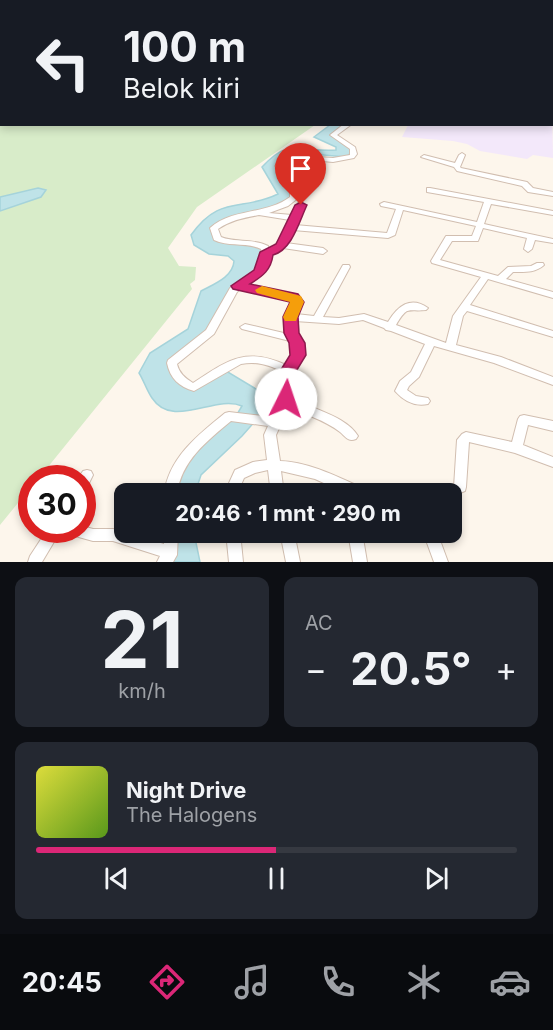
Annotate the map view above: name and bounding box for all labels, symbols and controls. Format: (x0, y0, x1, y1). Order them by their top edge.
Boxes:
text: 100 m (123, 21, 246, 72)
icon: left (24, 24, 102, 102)
text: Belok kiri (123, 72, 240, 105)
pin (275, 143, 326, 205)
icon: arrive (284, 152, 317, 185)
position arrow (254, 367, 318, 431)
speed limit sign: 30 (18, 465, 96, 543)
text: 20:46 · 1 mnt · 290 m (175, 500, 401, 526)
text: 21 (101, 592, 183, 687)
text: AC (305, 611, 333, 635)
text: 20.5° (350, 641, 472, 696)
text: − (305, 649, 327, 689)
text: + (495, 649, 517, 689)
text: km/h (118, 679, 166, 703)
text: Night Drive (126, 777, 246, 803)
text: The Halogens (126, 803, 257, 827)
icon: previous (100, 862, 133, 895)
icon: pause (260, 862, 293, 895)
icon: next (420, 862, 453, 895)
icon: directions (146, 961, 188, 1003)
icon: music (231, 961, 273, 1003)
icon: phone (317, 961, 359, 1003)
icon: climate (403, 961, 445, 1003)
icon: car (489, 961, 531, 1003)
text: 20:45 (22, 966, 102, 999)

